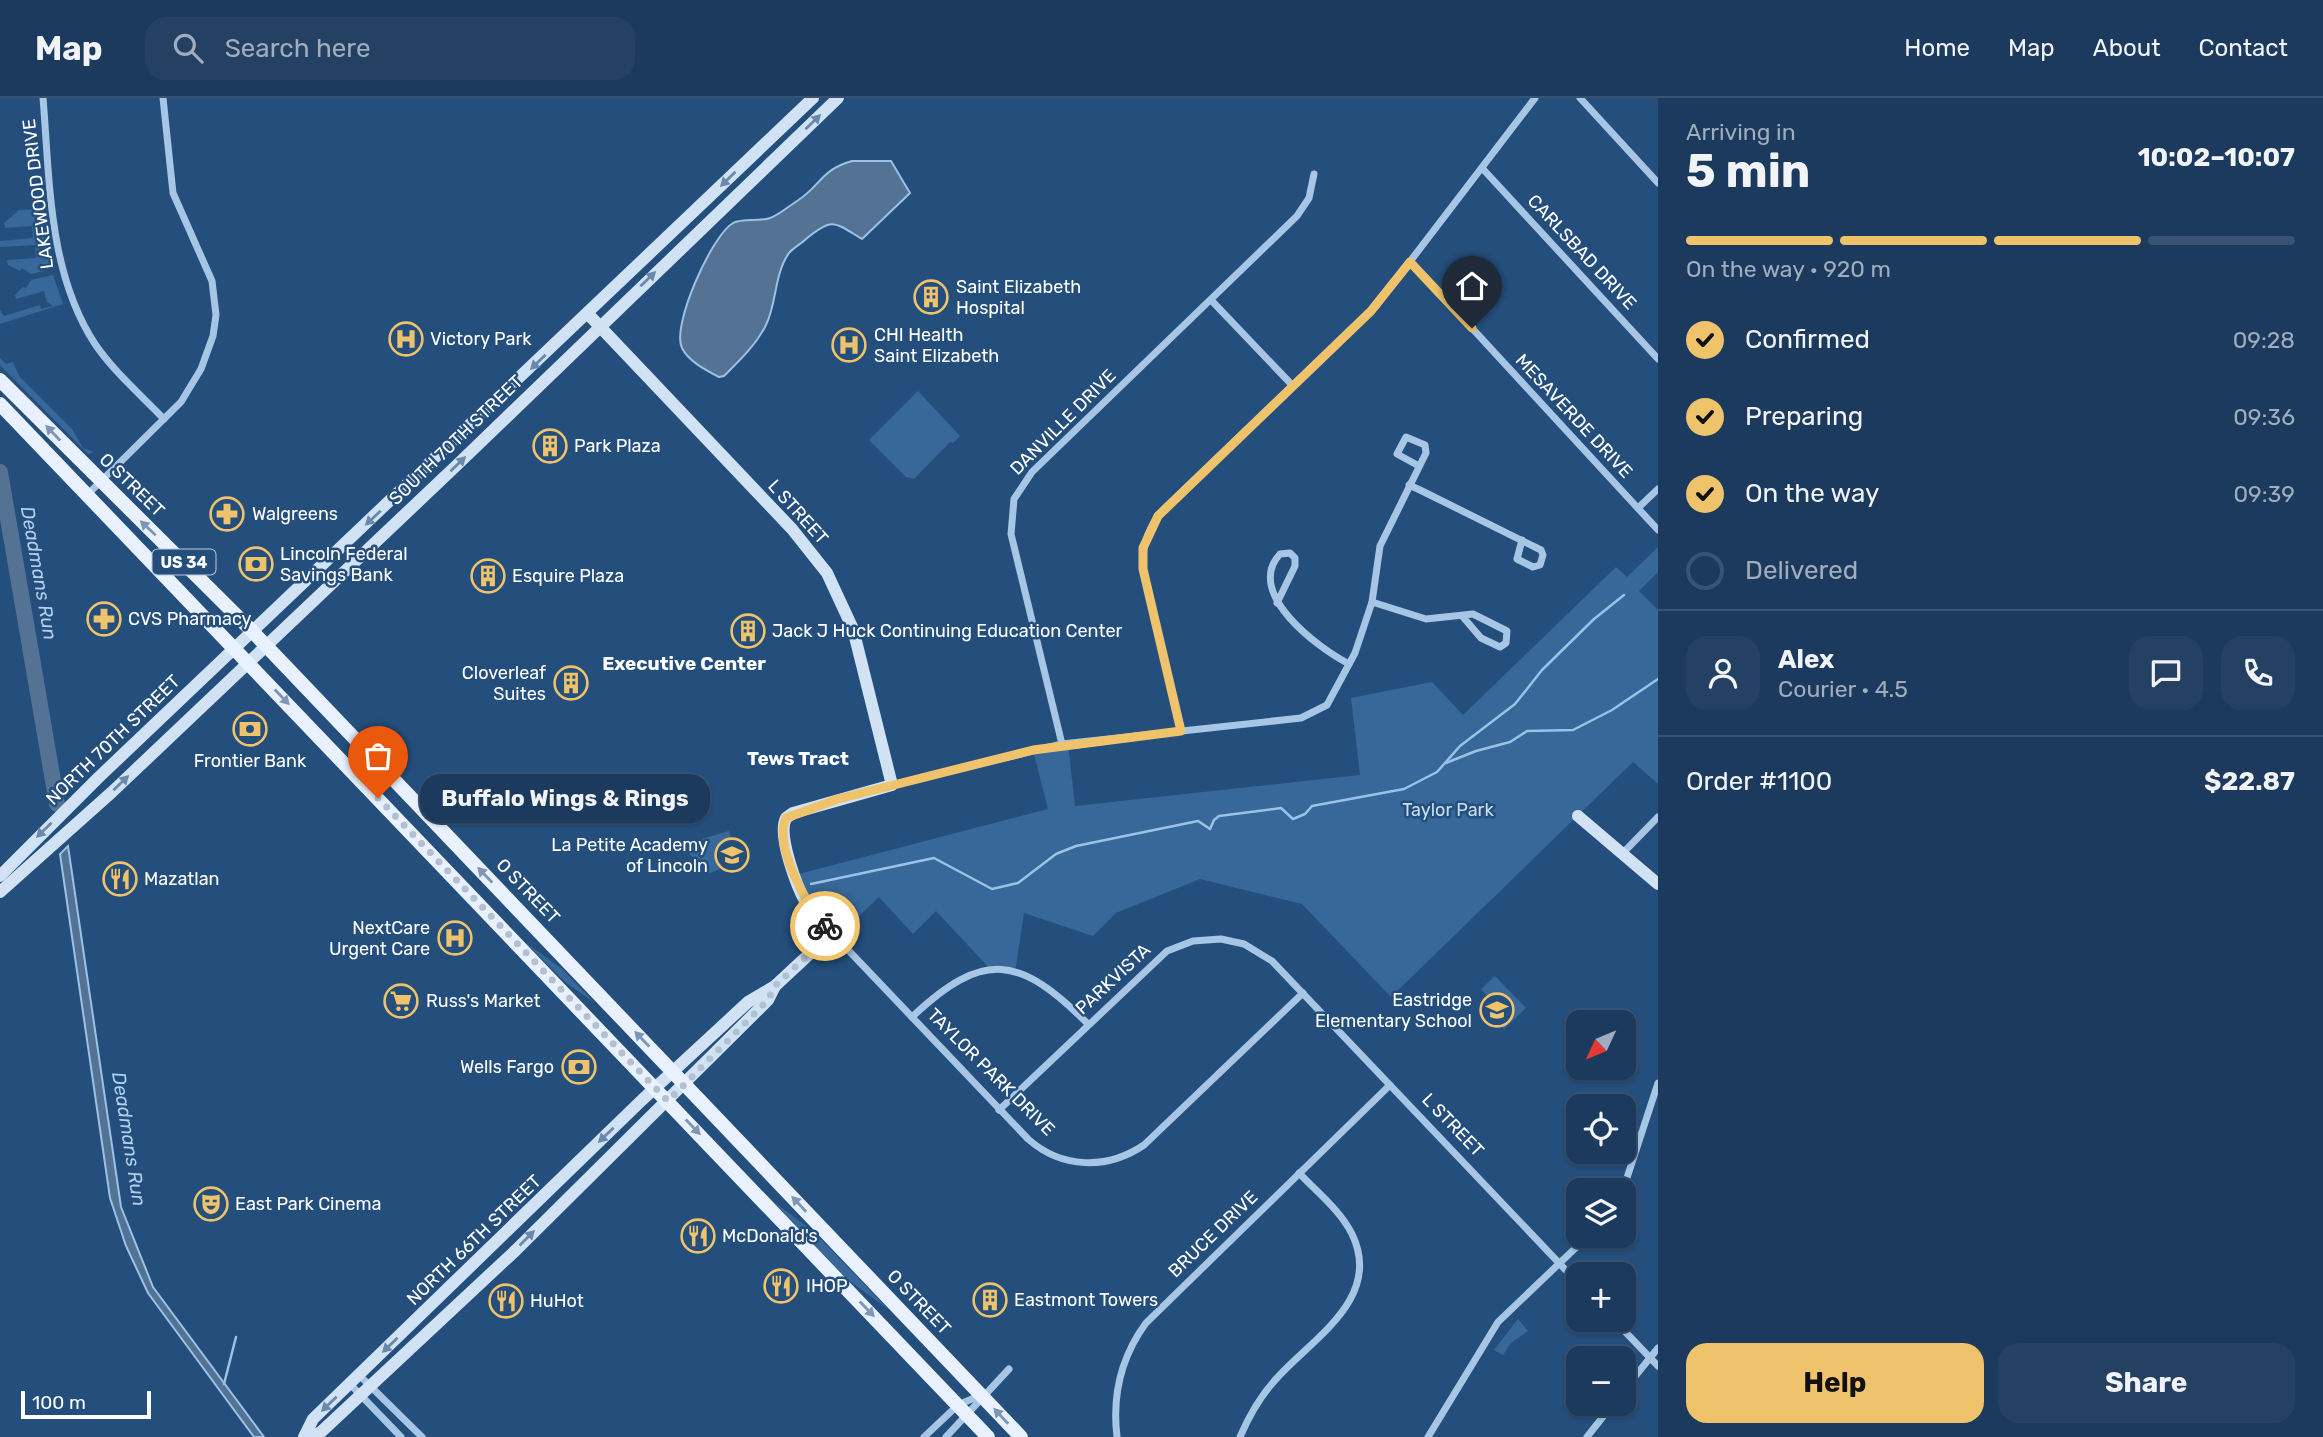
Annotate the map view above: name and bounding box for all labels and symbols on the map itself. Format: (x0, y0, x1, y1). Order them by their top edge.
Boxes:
one-way arrow (804, 114, 821, 130)
street label: LAKEWOOD DRIVE (18, 118, 58, 270)
one-way arrow (720, 170, 737, 187)
street label: CARLSBAD DRIVE (1523, 190, 1641, 314)
pin (1442, 256, 1502, 328)
one-way arrow (639, 271, 656, 287)
place label: Saint Elizabeth Hospital (956, 276, 1081, 319)
building icon: Saint Elizabeth Hospital (912, 278, 950, 316)
hospital icon: Victory Park (387, 320, 425, 358)
place label: CHI Health Saint Elizabeth (874, 324, 999, 367)
hospital icon: CHI Health Saint Elizabeth (830, 326, 868, 364)
place label: Victory Park (430, 328, 532, 350)
street label: MESAVERDE DRIVE (1511, 349, 1637, 483)
one-way arrow (530, 353, 547, 370)
street label: DANVILLE DRIVE (1005, 364, 1121, 480)
street label: SOUTH 70TH STREET (385, 370, 527, 510)
one-way arrow (45, 425, 61, 442)
building icon: Park Plaza (531, 427, 569, 465)
place label: Park Plaza (574, 435, 661, 457)
street label: O STREET (95, 449, 169, 521)
one-way arrow (449, 456, 466, 472)
street label: L STREET (763, 475, 833, 549)
pharmacy icon: Walgreens (208, 495, 246, 533)
place label: Walgreens (252, 503, 338, 525)
water label: Deadmans Run (16, 504, 62, 642)
one-way arrow (365, 509, 382, 525)
one-way arrow (140, 520, 157, 536)
place label: Lincoln Federal Savings Bank (280, 543, 408, 586)
bank icon: Lincoln Federal Savings Bank (237, 545, 275, 583)
road number: US 34 (152, 550, 216, 575)
building icon: Esquire Plaza (469, 557, 507, 595)
place label: Esquire Plaza (512, 565, 624, 587)
pharmacy icon: CVS Pharmacy (85, 600, 123, 638)
place label: CVS Pharmacy (128, 608, 252, 630)
building icon: Jack J Huck Continuing Education Center (729, 612, 767, 650)
place label: Jack J Huck Continuing Education Center (772, 620, 1122, 642)
district label: Executive Center (602, 652, 766, 675)
place label: Cloverleaf Suites (462, 662, 546, 705)
building icon: Cloverleaf Suites (552, 664, 590, 702)
street label: NORTH 70TH STREET (41, 670, 185, 810)
one-way arrow (273, 688, 289, 705)
bank icon: Frontier Bank (231, 710, 269, 748)
pin (348, 726, 408, 798)
district label: Tews Tract (747, 747, 849, 770)
place label: Frontier Bank (194, 750, 307, 772)
callout: Buffalo Wings & Rings (420, 774, 710, 822)
one-way arrow (112, 775, 130, 791)
park label: Taylor Park (1402, 799, 1494, 821)
one-way arrow (36, 822, 53, 838)
place label: La Petite Academy of Lincoln (551, 834, 708, 877)
school or university icon: La Petite Academy of Lincoln (713, 836, 751, 874)
street label: O STREET (492, 854, 564, 928)
restaurant icon: Mazatlan (101, 860, 139, 898)
one-way arrow (477, 866, 494, 883)
place label: Mazatlan (144, 868, 220, 890)
courier (790, 891, 860, 961)
place label: NextCare Urgent Care (329, 917, 430, 960)
hospital icon: NextCare Urgent Care (436, 919, 474, 957)
street label: PARKVISTA (1071, 939, 1155, 1019)
supermarket icon: Russ's Market (382, 982, 420, 1020)
place label: Eastridge Elementary School (1315, 989, 1472, 1032)
place label: Russ's Market (426, 990, 541, 1012)
school or university icon: Eastridge Elementary School (1478, 991, 1516, 1029)
street label: TAYLOR PARK DRIVE (923, 1004, 1059, 1140)
north arrow (1566, 1010, 1636, 1080)
one-way arrow (635, 1031, 651, 1048)
bank icon: Wells Fargo (560, 1048, 598, 1086)
place label: Wells Fargo (460, 1056, 554, 1078)
water label: Deadmans Run (107, 1070, 151, 1208)
street label: L STREET (1417, 1089, 1489, 1161)
one-way arrow (685, 1118, 701, 1136)
one-way arrow (598, 1127, 615, 1144)
street label: NORTH 66TH STREET (402, 1170, 546, 1310)
theatre icon: East Park Cinema (192, 1185, 230, 1223)
street label: BRUCE DRIVE (1164, 1186, 1262, 1282)
place label: East Park Cinema (235, 1193, 381, 1215)
one-way arrow (792, 1196, 808, 1213)
restaurant icon: McDonald's (679, 1217, 717, 1255)
place label: McDonald's (722, 1225, 818, 1247)
one-way arrow (519, 1230, 535, 1246)
street label: O STREET (883, 1265, 955, 1339)
restaurant icon: IHOP (762, 1267, 800, 1305)
place label: IHOP (806, 1275, 848, 1297)
building icon: Eastmont Towers (971, 1281, 1009, 1319)
restaurant icon: HuHot (487, 1282, 525, 1320)
place label: Eastmont Towers (1014, 1289, 1158, 1311)
place label: HuHot (530, 1290, 584, 1312)
one-way arrow (858, 1300, 874, 1317)
one-way arrow (382, 1336, 399, 1353)
scale bar (21, 1388, 150, 1420)
one-way arrow (321, 1395, 338, 1411)
one-way arrow (994, 1408, 1010, 1425)

